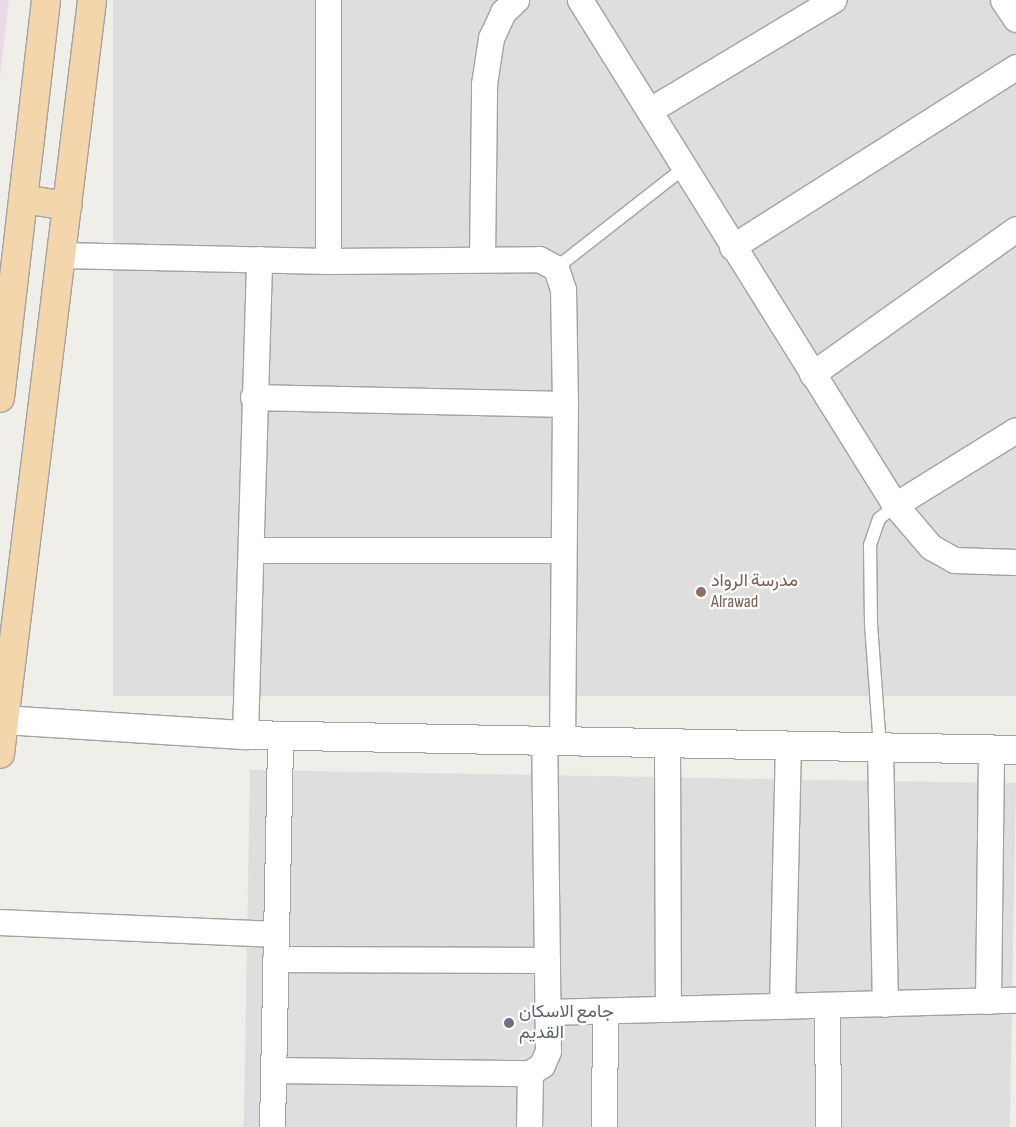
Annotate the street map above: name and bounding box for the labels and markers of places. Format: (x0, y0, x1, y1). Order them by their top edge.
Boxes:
place label: مدرسة الرواد Alrawad (711, 571, 798, 614)
marker: مدرسة الرواد Alrawad (695, 586, 707, 598)
place label: جامع الاسكان القديم (519, 1002, 614, 1044)
marker: جامع الاسكان القديم (503, 1017, 515, 1029)

